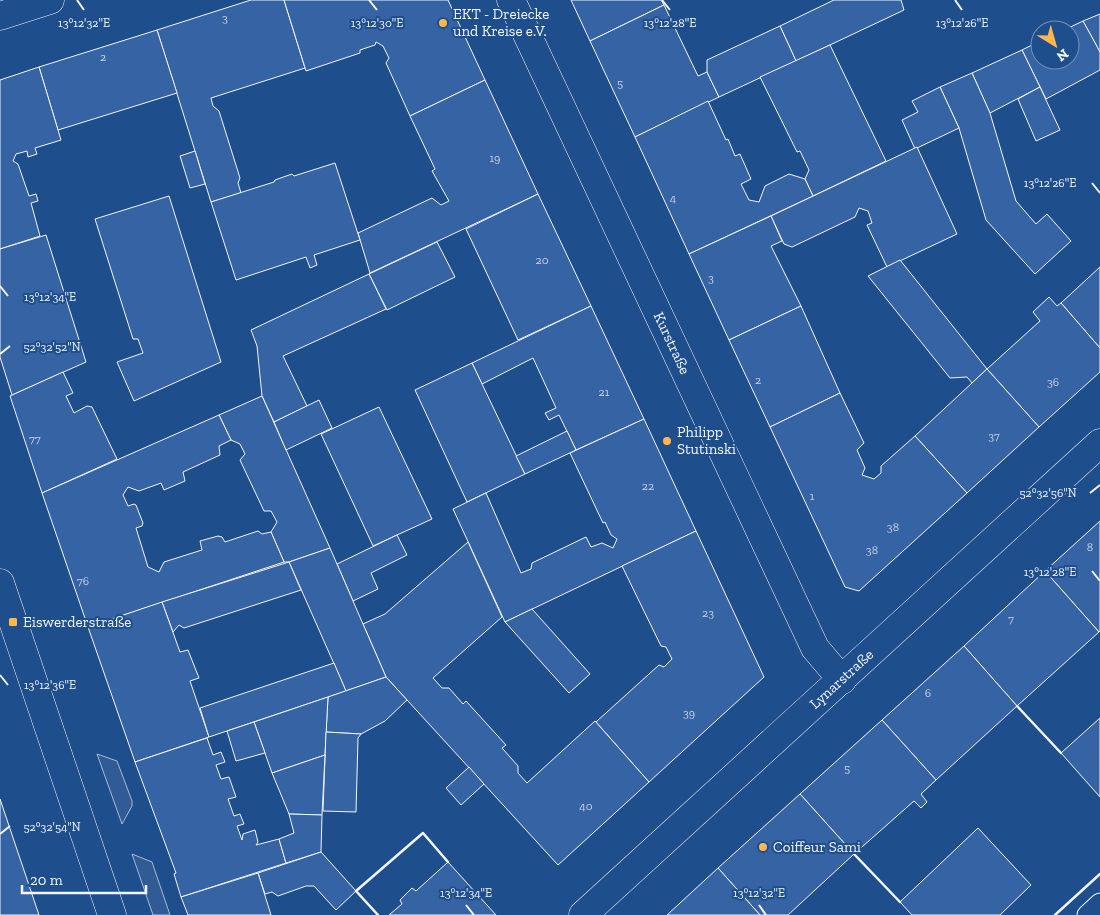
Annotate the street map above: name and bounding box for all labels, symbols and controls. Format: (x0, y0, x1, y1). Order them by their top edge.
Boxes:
place label: EKT - Dreiecke und Kreise e.V. (453, 5, 549, 40)
house number: 3 (222, 11, 228, 25)
text: 13°12'32"E (58, 16, 110, 30)
text: 13°12'30"E (351, 16, 403, 30)
text: 13°12'28"E (644, 16, 696, 30)
text: 13°12'26"E (936, 16, 988, 30)
marker: EKT - Dreiecke und Kreise e.V. (437, 17, 449, 29)
north arrow (1030, 20, 1080, 70)
text: N (1053, 45, 1072, 65)
house number: 2 (100, 50, 106, 64)
house number: 5 (617, 76, 623, 90)
house number: 19 (490, 151, 501, 165)
text: 13°12'26"E (1024, 176, 1076, 190)
house number: 4 (670, 191, 677, 205)
house number: 20 (535, 253, 549, 267)
house number: 3 (708, 271, 714, 285)
text: 13°12'34"E (24, 290, 76, 304)
street label: Kurstraße (650, 309, 694, 377)
text: 52°32'52"N (23, 340, 81, 354)
house number: 2 (755, 373, 761, 387)
house number: 36 (1047, 375, 1059, 389)
house number: 21 (599, 385, 610, 399)
place label: Philipp Stutinski (677, 423, 736, 458)
house number: 37 (988, 429, 1000, 443)
house number: 77 (29, 432, 41, 446)
marker: Philipp Stutinski (661, 435, 673, 447)
house number: 22 (642, 479, 654, 493)
text: 52°32'56"N (1019, 486, 1077, 500)
house number: 1 (810, 489, 815, 503)
house number: 38 (887, 520, 899, 534)
house number: 8 (1087, 540, 1093, 554)
house number: 38 (866, 543, 878, 557)
text: 13°12'28"E (1024, 565, 1076, 579)
house number: 76 (77, 574, 89, 588)
house number: 23 (702, 606, 714, 620)
house number: 7 (1008, 612, 1014, 626)
place label: Eiswerderstraße (23, 613, 131, 631)
marker: Eiswerderstraße (7, 616, 19, 628)
street label: Lynarstraße (806, 645, 877, 713)
text: 13°12'36"E (24, 678, 76, 692)
house number: 6 (925, 686, 931, 700)
house number: 39 (683, 706, 695, 720)
house number: 5 (844, 761, 850, 775)
house number: 40 (579, 799, 593, 813)
text: 52°32'54"N (23, 820, 81, 834)
place label: Coiffeur Sami (773, 838, 861, 856)
marker: Coiffeur Sami (757, 841, 769, 853)
scale bar (22, 862, 146, 894)
text: 20 m (30, 871, 63, 889)
text: 13°12'34"E (440, 886, 492, 900)
text: 13°12'32"E (733, 886, 785, 900)

